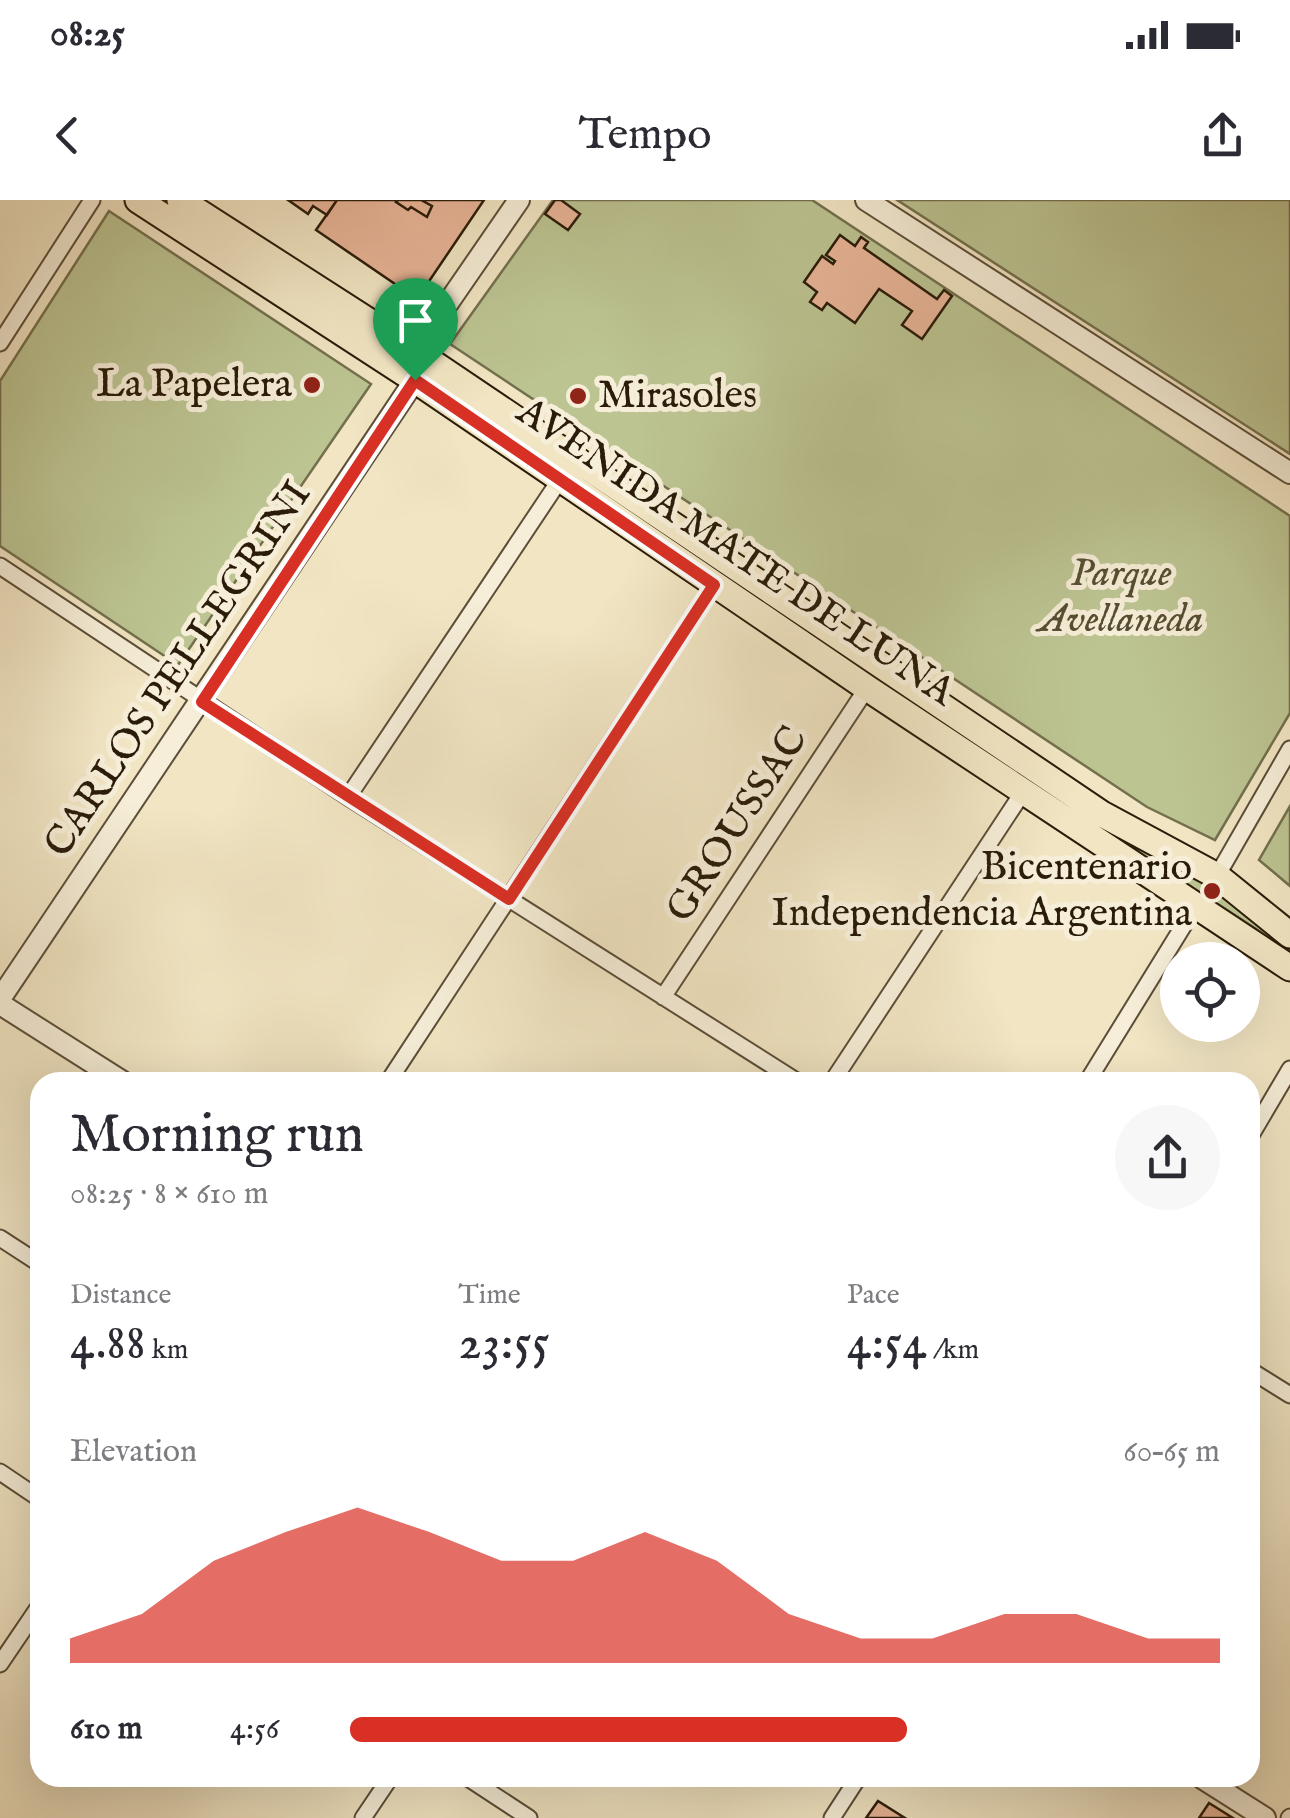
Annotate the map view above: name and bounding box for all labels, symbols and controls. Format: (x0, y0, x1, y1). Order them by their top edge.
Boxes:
text: 08:25 (50, 11, 125, 59)
text: Tempo (579, 107, 711, 164)
icon: back (40, 108, 95, 163)
icon: share (1195, 108, 1250, 163)
pin (373, 278, 458, 381)
icon: arrive (388, 293, 443, 348)
place label: La Papelera (96, 360, 293, 411)
place label: Mirasoles (598, 371, 757, 422)
marker: La Papelera (301, 374, 323, 396)
marker: Mirasoles (567, 385, 589, 407)
street label: AVENIDA MATE DE LUNA (505, 387, 964, 719)
street label: CARLOS PELLEGRINI (34, 472, 324, 868)
park label: Parque Avellaneda (1035, 549, 1203, 646)
street label: GROUSSAC (656, 717, 820, 933)
place label: Bicentenario Independencia Argentina (772, 843, 1193, 940)
marker: Bicentenario Independencia Argentina (1201, 880, 1223, 902)
map controls (1160, 942, 1260, 1042)
button: locate (1160, 942, 1260, 1042)
text: Morning run (70, 1101, 364, 1171)
button: share (1115, 1105, 1220, 1210)
text: 08:25 · 8 × 610 m (70, 1174, 269, 1215)
text: Distance (70, 1278, 171, 1313)
text: Time (458, 1278, 521, 1313)
text: Pace (847, 1278, 900, 1313)
text: 4.88 (70, 1313, 146, 1376)
text: 23:55 (458, 1313, 550, 1376)
text: 4:54 (847, 1313, 927, 1376)
text: km (146, 1333, 188, 1368)
text: /km (927, 1333, 979, 1368)
text: Elevation (70, 1432, 197, 1473)
text: 60–65 m (1123, 1432, 1220, 1473)
text: 610 m (70, 1709, 143, 1750)
text: 4:56 (230, 1709, 279, 1750)

